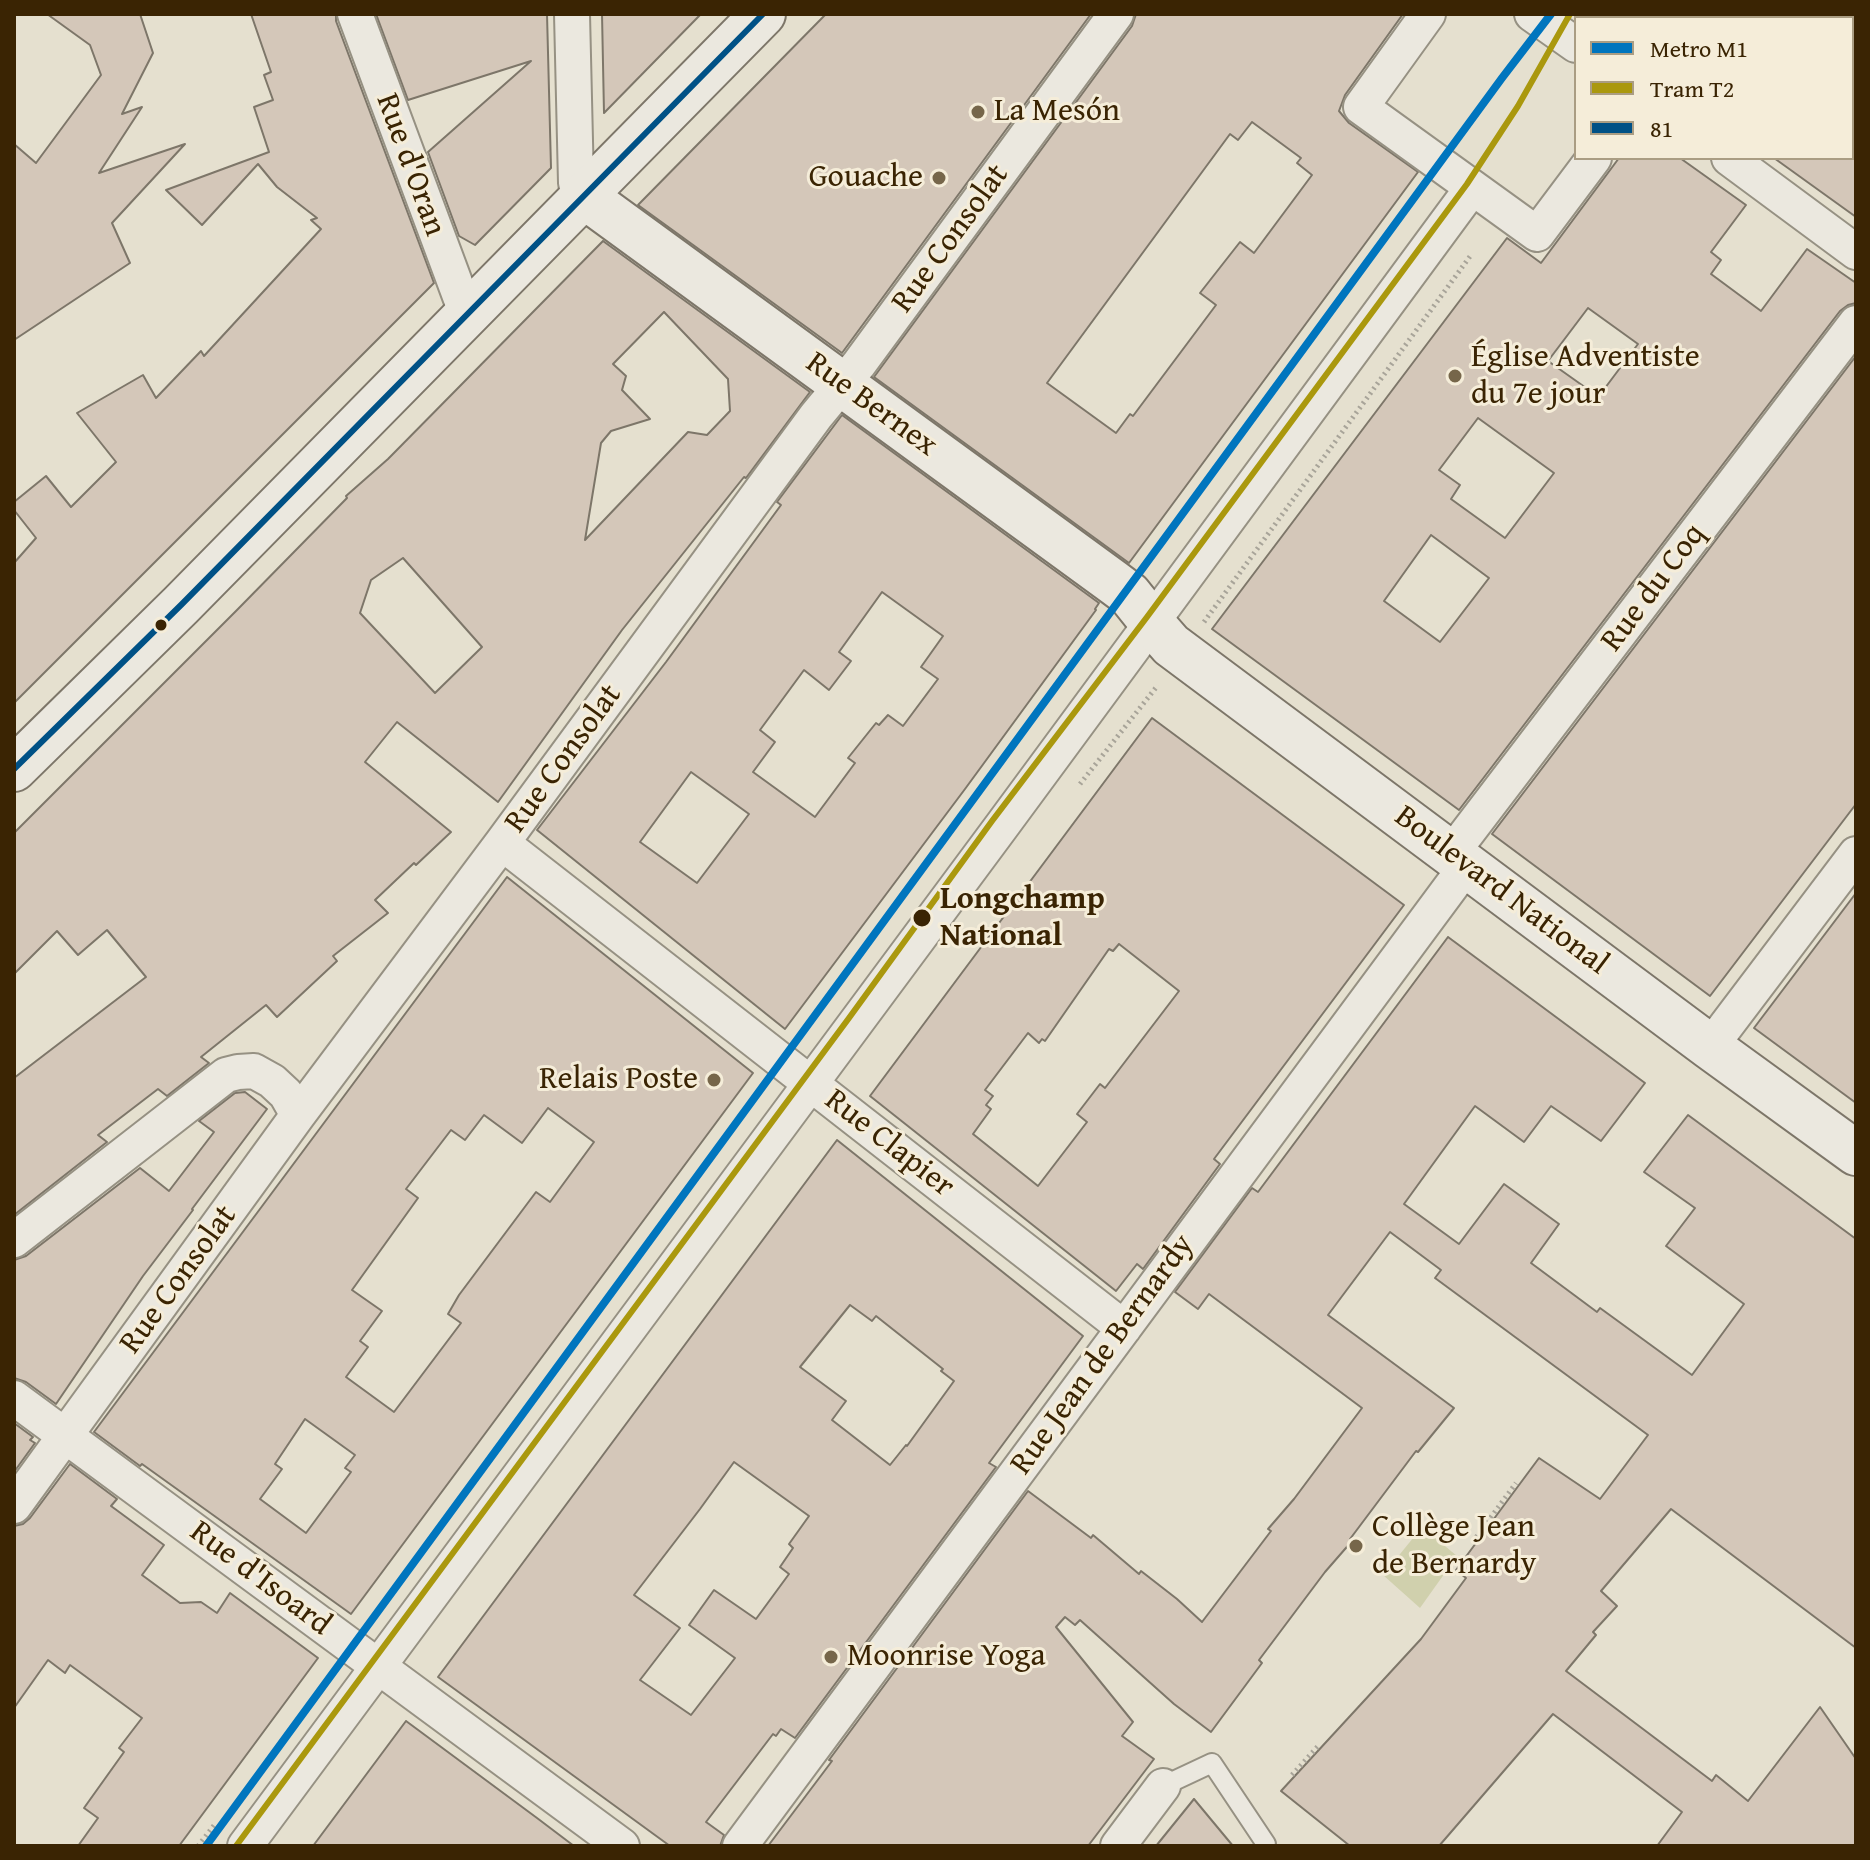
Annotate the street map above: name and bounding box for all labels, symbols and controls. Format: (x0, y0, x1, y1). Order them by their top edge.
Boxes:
legend (1574, 16, 1854, 160)
text: Metro M1 (1650, 31, 1748, 66)
text: Tram T2 (1650, 71, 1734, 106)
street label: Rue d'Oran (367, 89, 453, 241)
place label: La Mesón (994, 93, 1120, 131)
marker: La Mesón (969, 103, 987, 121)
text: 81 (1650, 111, 1673, 146)
street label: Rue Consolat (884, 157, 1018, 321)
place label: Gouache (809, 159, 923, 197)
marker: Gouache (930, 169, 948, 187)
place label: Église Adventiste du 7e jour (1471, 339, 1700, 414)
street label: Rue Bernex (798, 345, 944, 465)
marker: Église Adventiste du 7e jour (1446, 367, 1464, 385)
street label: Rue du Coq (1594, 517, 1714, 659)
unlabelled marker (153, 617, 169, 633)
street label: Rue Consolat (497, 677, 631, 841)
street label: Boulevard National (1386, 798, 1616, 984)
place label: Longchamp National (940, 881, 1105, 956)
marker: Longchamp National (911, 907, 933, 929)
place label: Relais Poste (539, 1061, 698, 1099)
marker: Relais Poste (705, 1071, 723, 1089)
street label: Rue Clapier (817, 1082, 961, 1206)
street label: Rue Consolat (112, 1198, 246, 1362)
street label: Rue Jean de Bernardy (1003, 1227, 1203, 1483)
place label: Collège Jean de Bernardy (1372, 1509, 1536, 1584)
street label: Rue d'Isoard (182, 1513, 338, 1645)
marker: Collège Jean de Bernardy (1347, 1537, 1365, 1555)
place label: Moonrise Yoga (847, 1638, 1046, 1676)
marker: Moonrise Yoga (822, 1648, 840, 1666)

